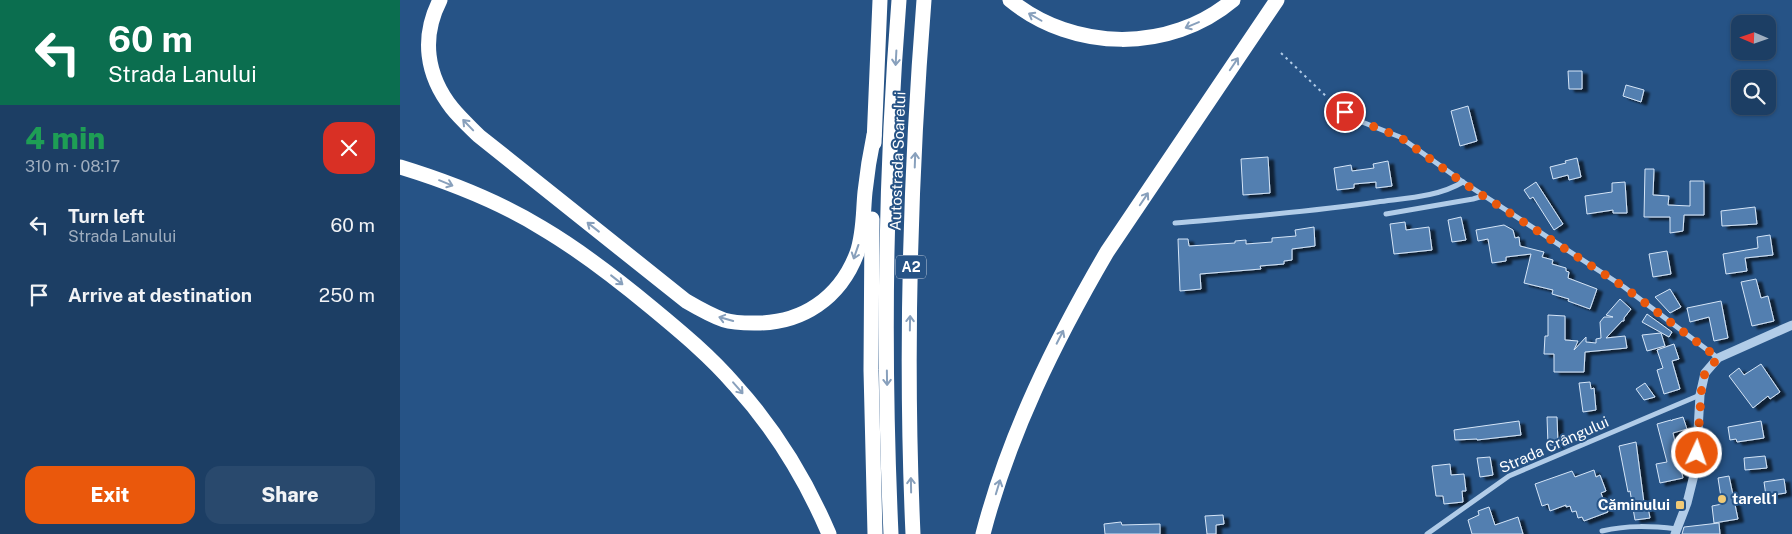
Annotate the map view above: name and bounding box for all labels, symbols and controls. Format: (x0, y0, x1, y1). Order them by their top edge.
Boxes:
one-way arrow (1029, 11, 1043, 21)
north arrow (1731, 15, 1776, 60)
map controls (1731, 15, 1776, 115)
text: 60 m (108, 19, 193, 60)
icon: left (25, 20, 90, 85)
one-way arrow (1185, 21, 1200, 31)
one-way arrow (891, 50, 900, 66)
one-way arrow (1229, 57, 1239, 71)
text: Strada Lanului (108, 61, 257, 87)
button: search (1731, 70, 1776, 115)
street label: Autostrada Soarelui (887, 91, 908, 231)
pin (1324, 91, 1366, 133)
icon: arrive (1331, 98, 1359, 126)
one-way arrow (462, 119, 474, 131)
text: 4 min (25, 120, 105, 156)
button: close (323, 122, 375, 174)
one-way arrow (910, 153, 919, 169)
text: 310 m · 08:17 (25, 157, 120, 176)
one-way arrow (438, 179, 453, 188)
one-way arrow (1139, 192, 1149, 206)
text: Turn left (68, 205, 145, 227)
icon: left (25, 211, 53, 239)
text: 60 m (331, 214, 375, 236)
one-way arrow (587, 222, 600, 233)
text: Strada Lanului (68, 227, 176, 246)
one-way arrow (851, 244, 861, 260)
road number: A2 (896, 256, 926, 278)
one-way arrow (610, 275, 624, 285)
icon: arrive (25, 281, 53, 309)
text: Arrive at destination (68, 284, 252, 306)
text: 250 m (319, 284, 375, 306)
one-way arrow (718, 314, 734, 324)
one-way arrow (906, 315, 915, 331)
one-way arrow (1055, 330, 1065, 345)
one-way arrow (882, 369, 892, 385)
one-way arrow (732, 382, 744, 395)
street label: Strada Crângului (1496, 413, 1611, 476)
position arrow (1670, 426, 1722, 478)
button: Exit (25, 466, 195, 524)
button: Share (205, 466, 375, 524)
one-way arrow (906, 478, 916, 494)
one-way arrow (993, 480, 1003, 496)
place label: tarell1 (1732, 490, 1778, 507)
marker: tarell1 (1716, 493, 1728, 505)
place label: Căminului (1598, 496, 1670, 513)
marker: Căminului (1674, 499, 1686, 511)

